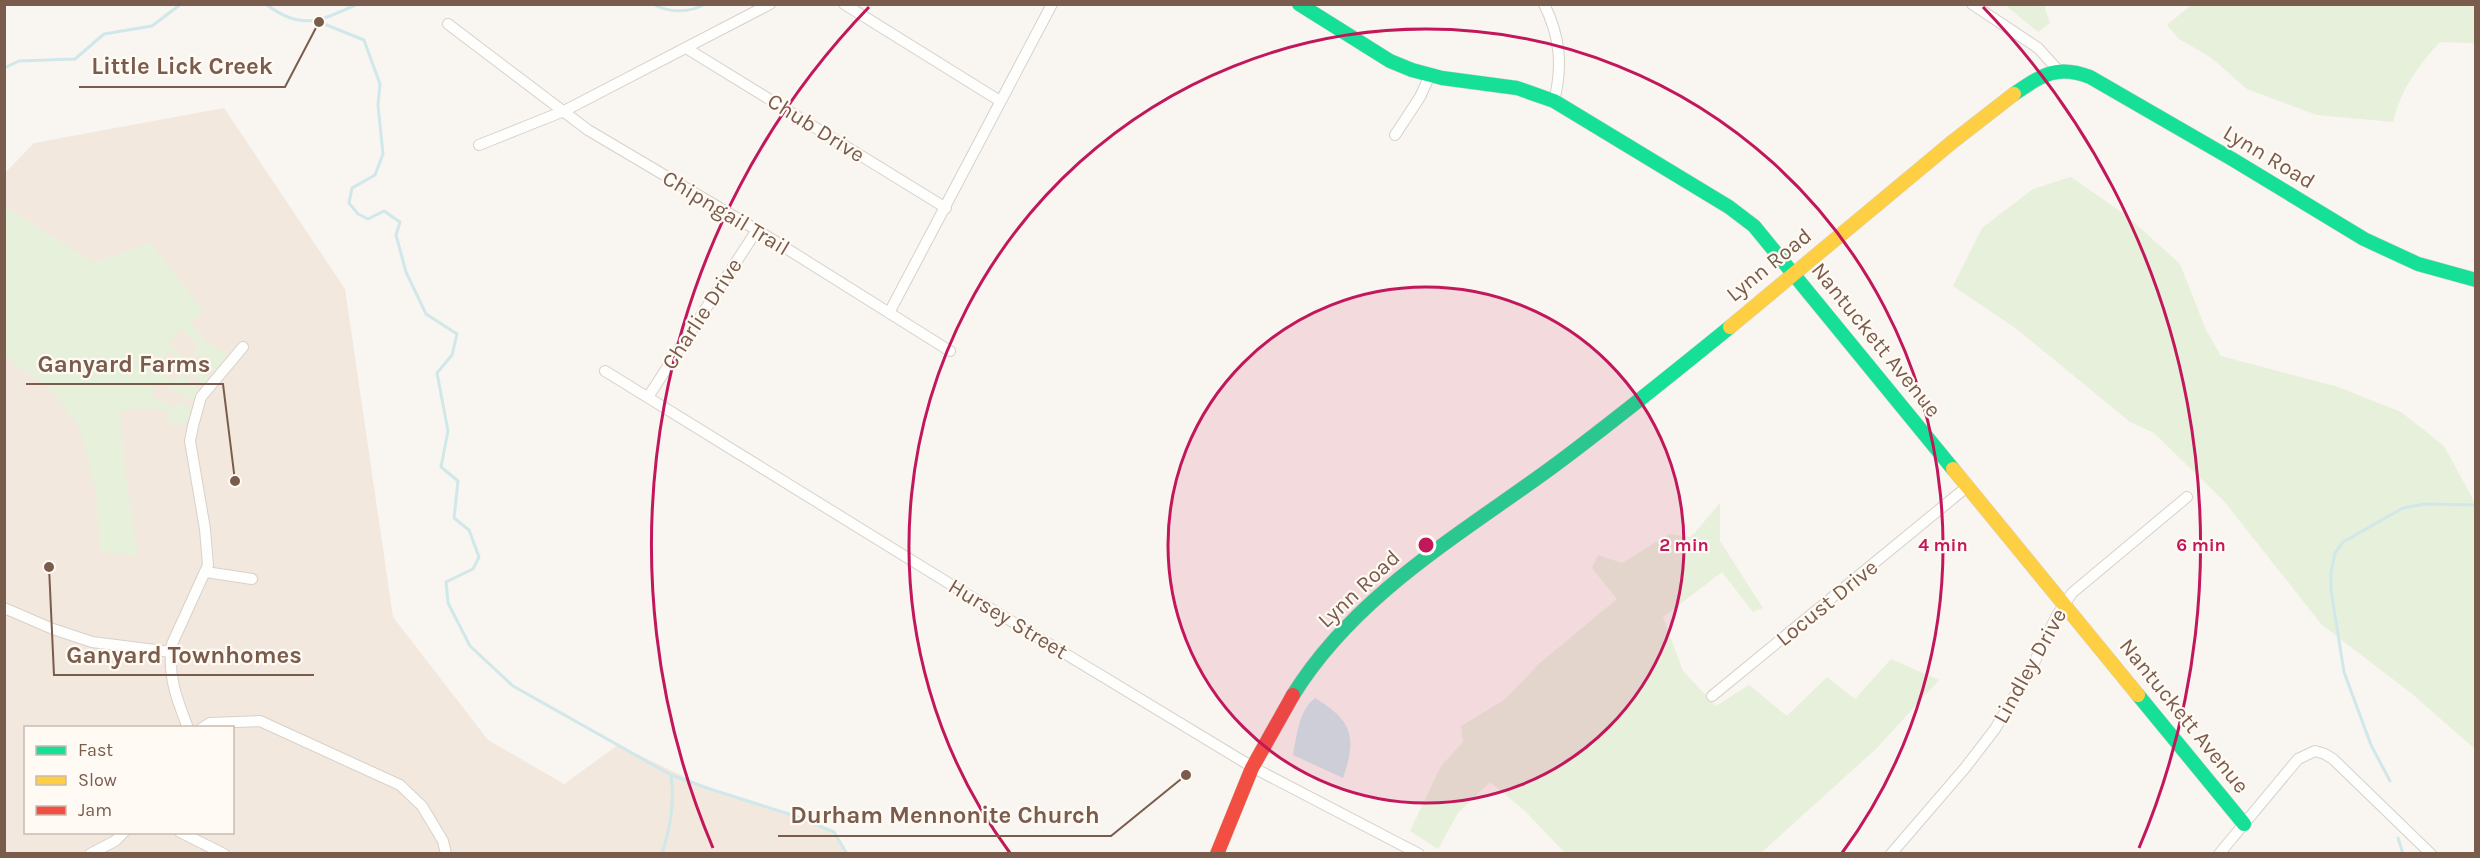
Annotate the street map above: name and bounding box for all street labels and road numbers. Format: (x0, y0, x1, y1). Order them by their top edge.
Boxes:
street label: Chub Drive (763, 88, 869, 168)
street label: Lynn Road (2218, 120, 2320, 194)
street label: Chipngail Trail (658, 165, 794, 261)
street label: Lynn Road (1721, 223, 1817, 307)
street label: Charlie Drive (656, 253, 748, 375)
street label: Nantuckett Avenue (1806, 258, 1946, 422)
street label: Lynn Road (1313, 545, 1405, 633)
street label: Locust Drive (1771, 554, 1883, 652)
street label: Hursey Street (944, 573, 1072, 665)
street label: Lindley Drive (1988, 604, 2072, 728)
street label: Nantuckett Avenue (2114, 634, 2254, 798)

